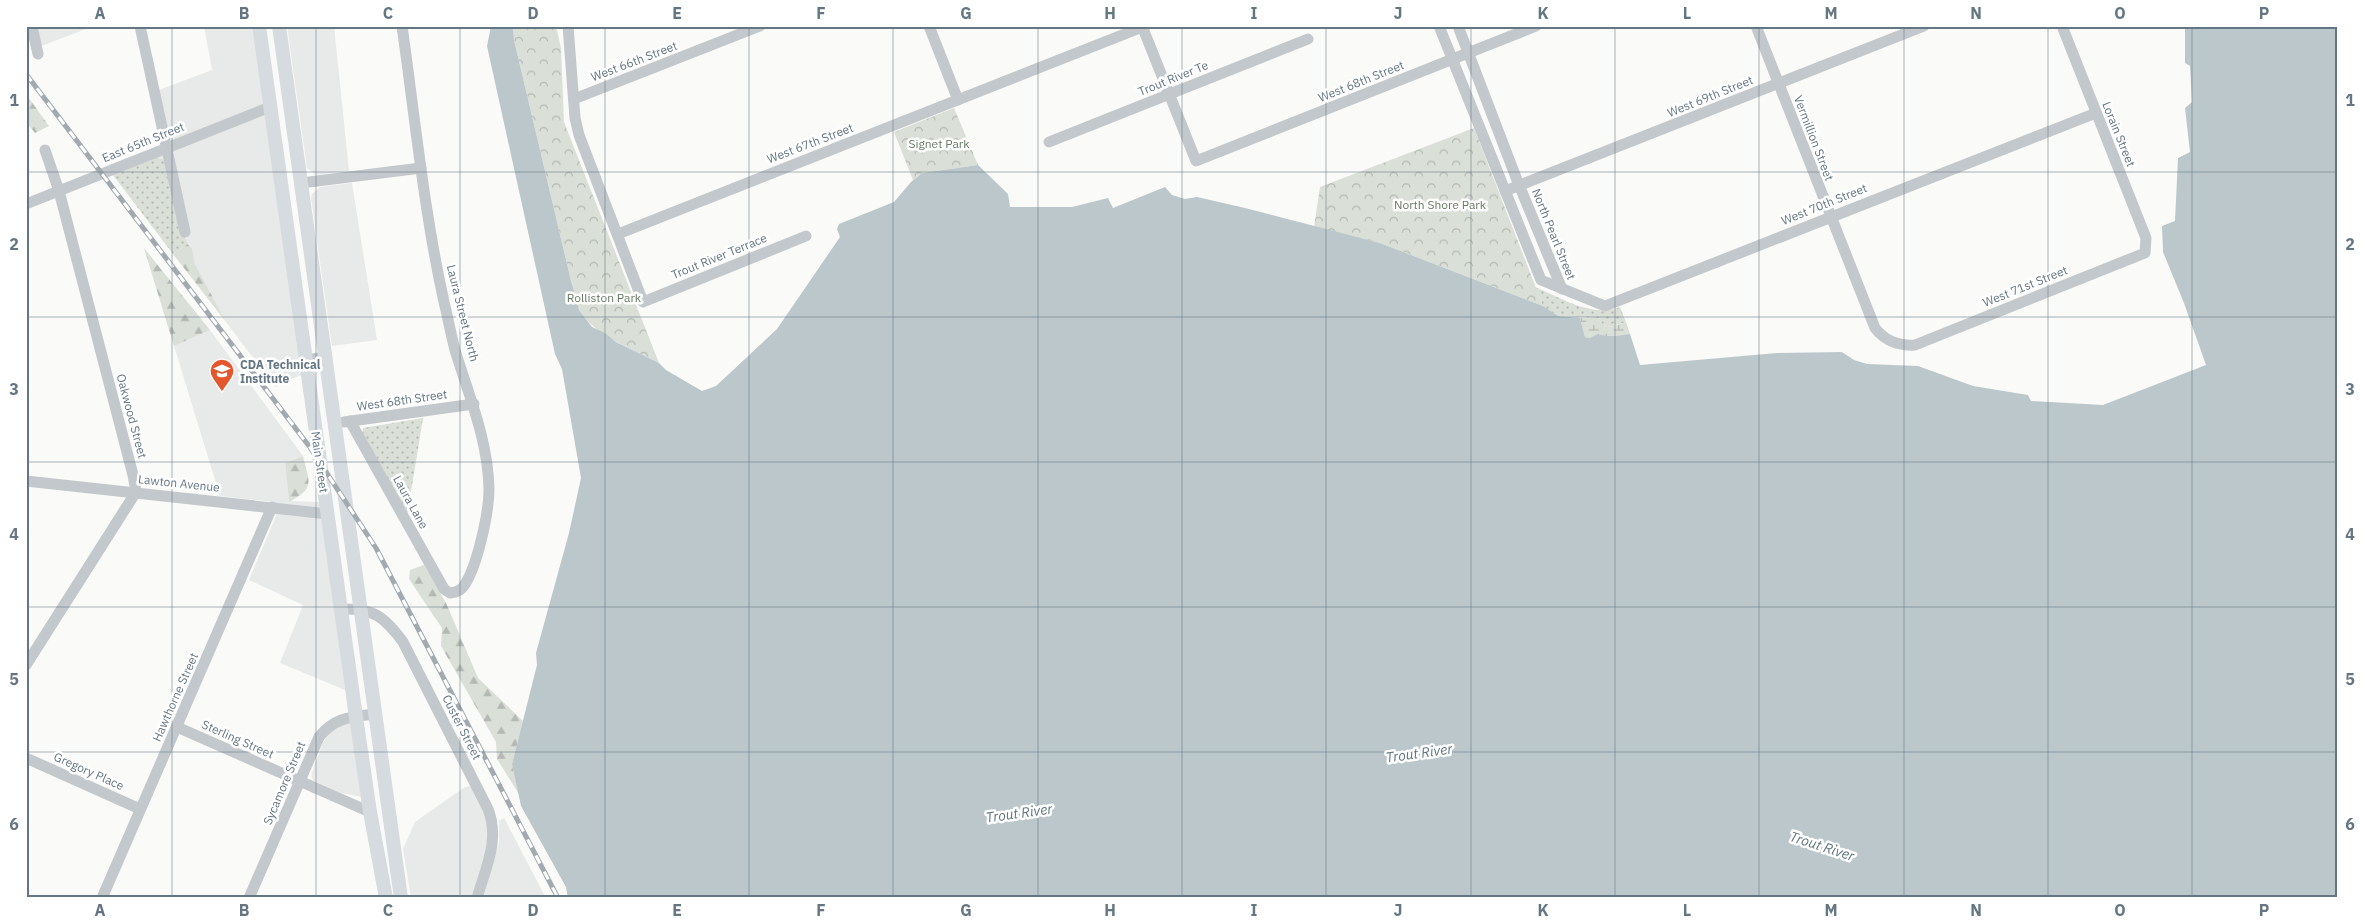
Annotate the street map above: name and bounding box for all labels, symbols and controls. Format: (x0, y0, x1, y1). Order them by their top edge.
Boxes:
text: A (95, 3, 106, 23)
text: B (239, 3, 250, 23)
text: C (383, 3, 393, 23)
text: D (527, 3, 539, 23)
text: E (672, 3, 682, 23)
text: F (816, 3, 826, 23)
text: G (960, 3, 972, 23)
text: H (1104, 3, 1116, 23)
text: I (1251, 3, 1258, 23)
text: J (1394, 3, 1402, 23)
text: K (1537, 3, 1549, 23)
text: L (1683, 3, 1691, 23)
text: M (1824, 3, 1838, 23)
text: N (1970, 3, 1982, 23)
text: O (2114, 3, 2126, 23)
text: P (2259, 3, 2269, 23)
street label: West 66th Street (589, 38, 679, 84)
street label: Trout River Te (1136, 57, 1211, 99)
street label: West 68th Street (1316, 57, 1406, 105)
street label: West 69th Street (1665, 72, 1755, 120)
text: 1 (9, 90, 19, 110)
text: 1 (2345, 90, 2355, 110)
street label: Vermillion Street (1791, 93, 1837, 183)
street label: Lorain Street (2099, 99, 2139, 169)
street label: East 65th Street (100, 119, 186, 165)
street label: West 67th Street (765, 120, 855, 166)
park label: Signet Park (908, 136, 970, 151)
street label: West 70th Street (1779, 180, 1869, 228)
street label: North Pearl Street (1529, 186, 1579, 282)
park label: North Shore Park (1394, 197, 1487, 212)
street label: Trout River Terrace (669, 230, 769, 282)
text: 2 (9, 234, 19, 254)
text: 2 (2345, 234, 2355, 254)
street label: West 71st Street (1980, 262, 2070, 310)
street label: Laura Street North (444, 263, 482, 363)
park label: Rolliston Park (567, 290, 642, 305)
place label: CDA Technical Institute (240, 357, 321, 386)
school or university icon: CDA Technical Institute (209, 358, 235, 392)
street label: Oakwood Street (114, 372, 150, 460)
text: 3 (9, 379, 19, 399)
text: 3 (2345, 379, 2355, 399)
street label: West 68th Street (356, 386, 448, 414)
street label: Main Street (308, 430, 332, 494)
street label: Lawton Avenue (137, 471, 221, 495)
street label: Laura Lane (390, 473, 432, 532)
text: 4 (9, 524, 19, 544)
text: 4 (2345, 524, 2355, 544)
street label: Hawthorne Street (149, 650, 201, 744)
text: 5 (9, 669, 19, 689)
text: 5 (2345, 669, 2355, 689)
street label: Custer Street (439, 692, 485, 762)
street label: Sterling Street (200, 716, 276, 762)
street label: Sycamore Street (260, 739, 308, 827)
water label: Trout River (1385, 739, 1454, 767)
street label: Gregory Place (52, 749, 127, 793)
water label: Trout River (985, 799, 1054, 827)
text: 6 (9, 814, 19, 834)
text: 6 (2345, 814, 2355, 834)
water label: Trout River (1787, 827, 1857, 865)
text: A (95, 900, 106, 920)
text: B (239, 900, 250, 920)
text: C (383, 900, 393, 920)
text: D (527, 900, 539, 920)
text: E (672, 900, 682, 920)
text: F (816, 900, 826, 920)
text: G (960, 900, 972, 920)
text: H (1104, 900, 1116, 920)
text: I (1251, 900, 1258, 920)
text: J (1394, 900, 1402, 920)
text: K (1537, 900, 1549, 920)
text: L (1683, 900, 1691, 920)
text: M (1824, 900, 1838, 920)
text: N (1970, 900, 1982, 920)
text: O (2114, 900, 2126, 920)
text: P (2259, 900, 2269, 920)

